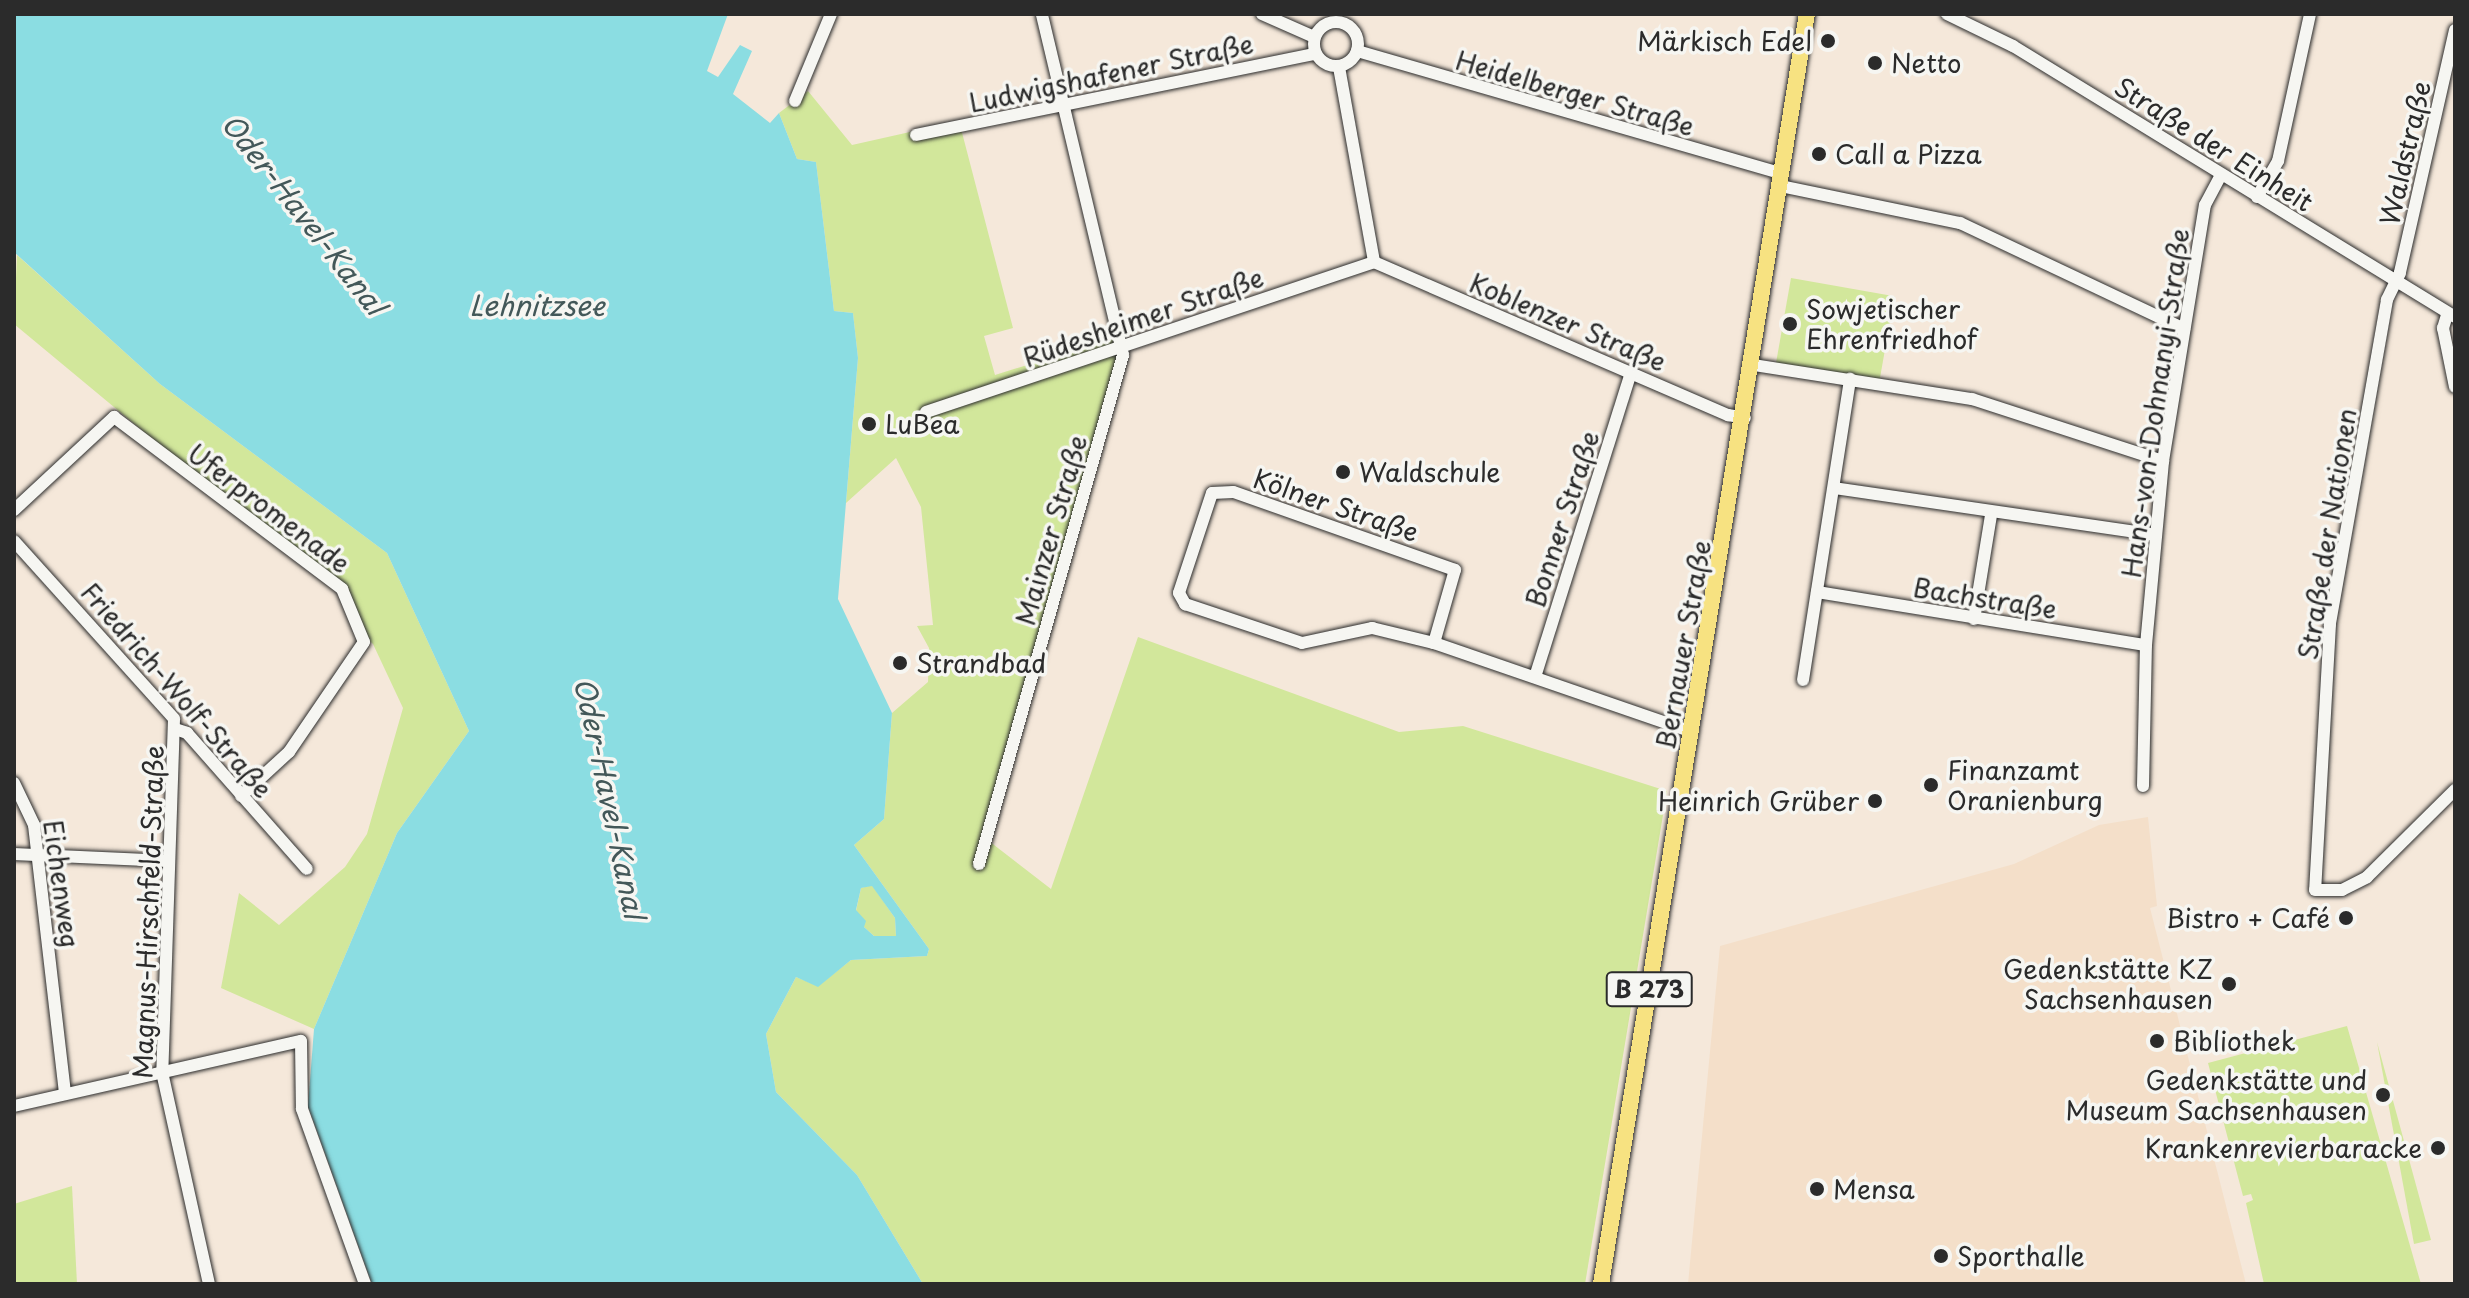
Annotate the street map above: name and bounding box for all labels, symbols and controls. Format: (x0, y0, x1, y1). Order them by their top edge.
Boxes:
place label: Märkisch Edel (1637, 25, 1812, 57)
street label: Ludwigshafener Straße (966, 28, 1256, 118)
marker: Märkisch Edel (1819, 32, 1837, 50)
street label: Heidelberger Straße (1451, 44, 1699, 142)
place label: Netto (1891, 47, 1961, 79)
marker: Netto (1866, 54, 1884, 72)
street label: Straße der Einheit (2108, 70, 2320, 218)
street label: Waldstraße (2373, 78, 2437, 228)
water label: Oder-Havel-Kanal (215, 107, 393, 321)
place label: Call a Pizza (1835, 138, 1982, 170)
marker: Call a Pizza (1810, 145, 1828, 163)
street label: Hans-von-Dohnanyi-Straße (2115, 226, 2195, 580)
street label: Rüdesheimer Straße (1018, 261, 1268, 373)
street label: Koblenzer Straße (1464, 266, 1672, 378)
water label: Lehnitzsee (469, 288, 605, 322)
place label: Sowjetischer Ehrenfriedhof (1806, 293, 1977, 354)
marker: Sowjetischer Ehrenfriedhof (1781, 315, 1799, 333)
street label: Straße der Nationen (2291, 404, 2363, 664)
place label: LuBea (885, 408, 959, 440)
marker: LuBea (860, 415, 878, 433)
street label: Bonner Straße (1519, 426, 1605, 612)
street label: Mainzer Straße (1009, 431, 1093, 629)
street label: Uferpromenade (182, 437, 356, 579)
place label: Waldschule (1359, 456, 1501, 488)
street label: Kölner Straße (1249, 462, 1423, 548)
marker: Waldschule (1334, 463, 1352, 481)
street label: Bernauer Straße (1649, 537, 1717, 753)
street label: Bachstraße (1911, 571, 2059, 625)
street label: Friedrich-Wolf-Straße (75, 576, 279, 804)
place label: Strandbad (916, 647, 1046, 679)
marker: Strandbad (891, 654, 909, 672)
water label: Oder-Havel-Kanal (568, 675, 652, 921)
street label: Magnus-Hirschfeld-Straße (127, 745, 169, 1079)
place label: Finanzamt Oranienburg (1947, 754, 2103, 816)
marker: Finanzamt Oranienburg (1922, 776, 1940, 794)
place label: Heinrich Grüber (1655, 785, 1859, 817)
marker: Heinrich Grüber (1866, 792, 1884, 810)
street label: Eichenweg (38, 818, 86, 950)
place label: Bistro + Café (2163, 902, 2330, 934)
marker: Bistro + Café (2337, 909, 2355, 927)
place label: Gedenkstätte KZ Sachsenhausen (2002, 953, 2213, 1014)
road number: B 273 (1605, 969, 1693, 1009)
marker: Gedenkstätte KZ Sachsenhausen (2220, 975, 2238, 993)
place label: Bibliothek (2173, 1025, 2296, 1057)
marker: Bibliothek (2148, 1032, 2166, 1050)
place label: Gedenkstätte und Museum Sachsenhausen (2068, 1064, 2367, 1126)
marker: Gedenkstätte und Museum Sachsenhausen (2374, 1086, 2392, 1104)
place label: Krankenrevierbaracke (2145, 1132, 2422, 1164)
marker: Krankenrevierbaracke (2429, 1139, 2447, 1157)
place label: Mensa (1833, 1173, 1915, 1205)
marker: Mensa (1808, 1180, 1826, 1198)
place label: Sporthalle (1957, 1240, 2085, 1272)
marker: Sporthalle (1932, 1247, 1950, 1265)

